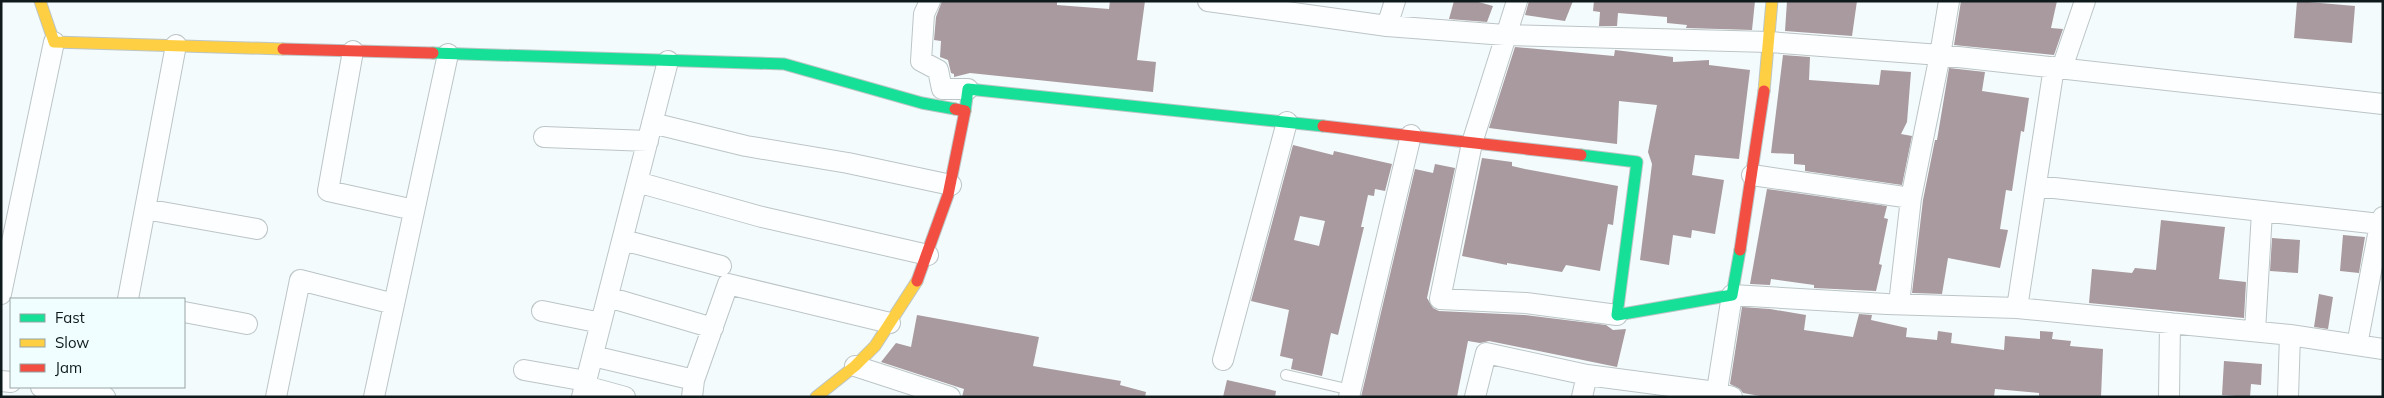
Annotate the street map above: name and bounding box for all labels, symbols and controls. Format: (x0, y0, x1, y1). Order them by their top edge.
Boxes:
legend (10, 298, 185, 388)
text: Fast (55, 308, 85, 327)
text: Slow (55, 333, 89, 352)
text: Jam (55, 358, 82, 377)

